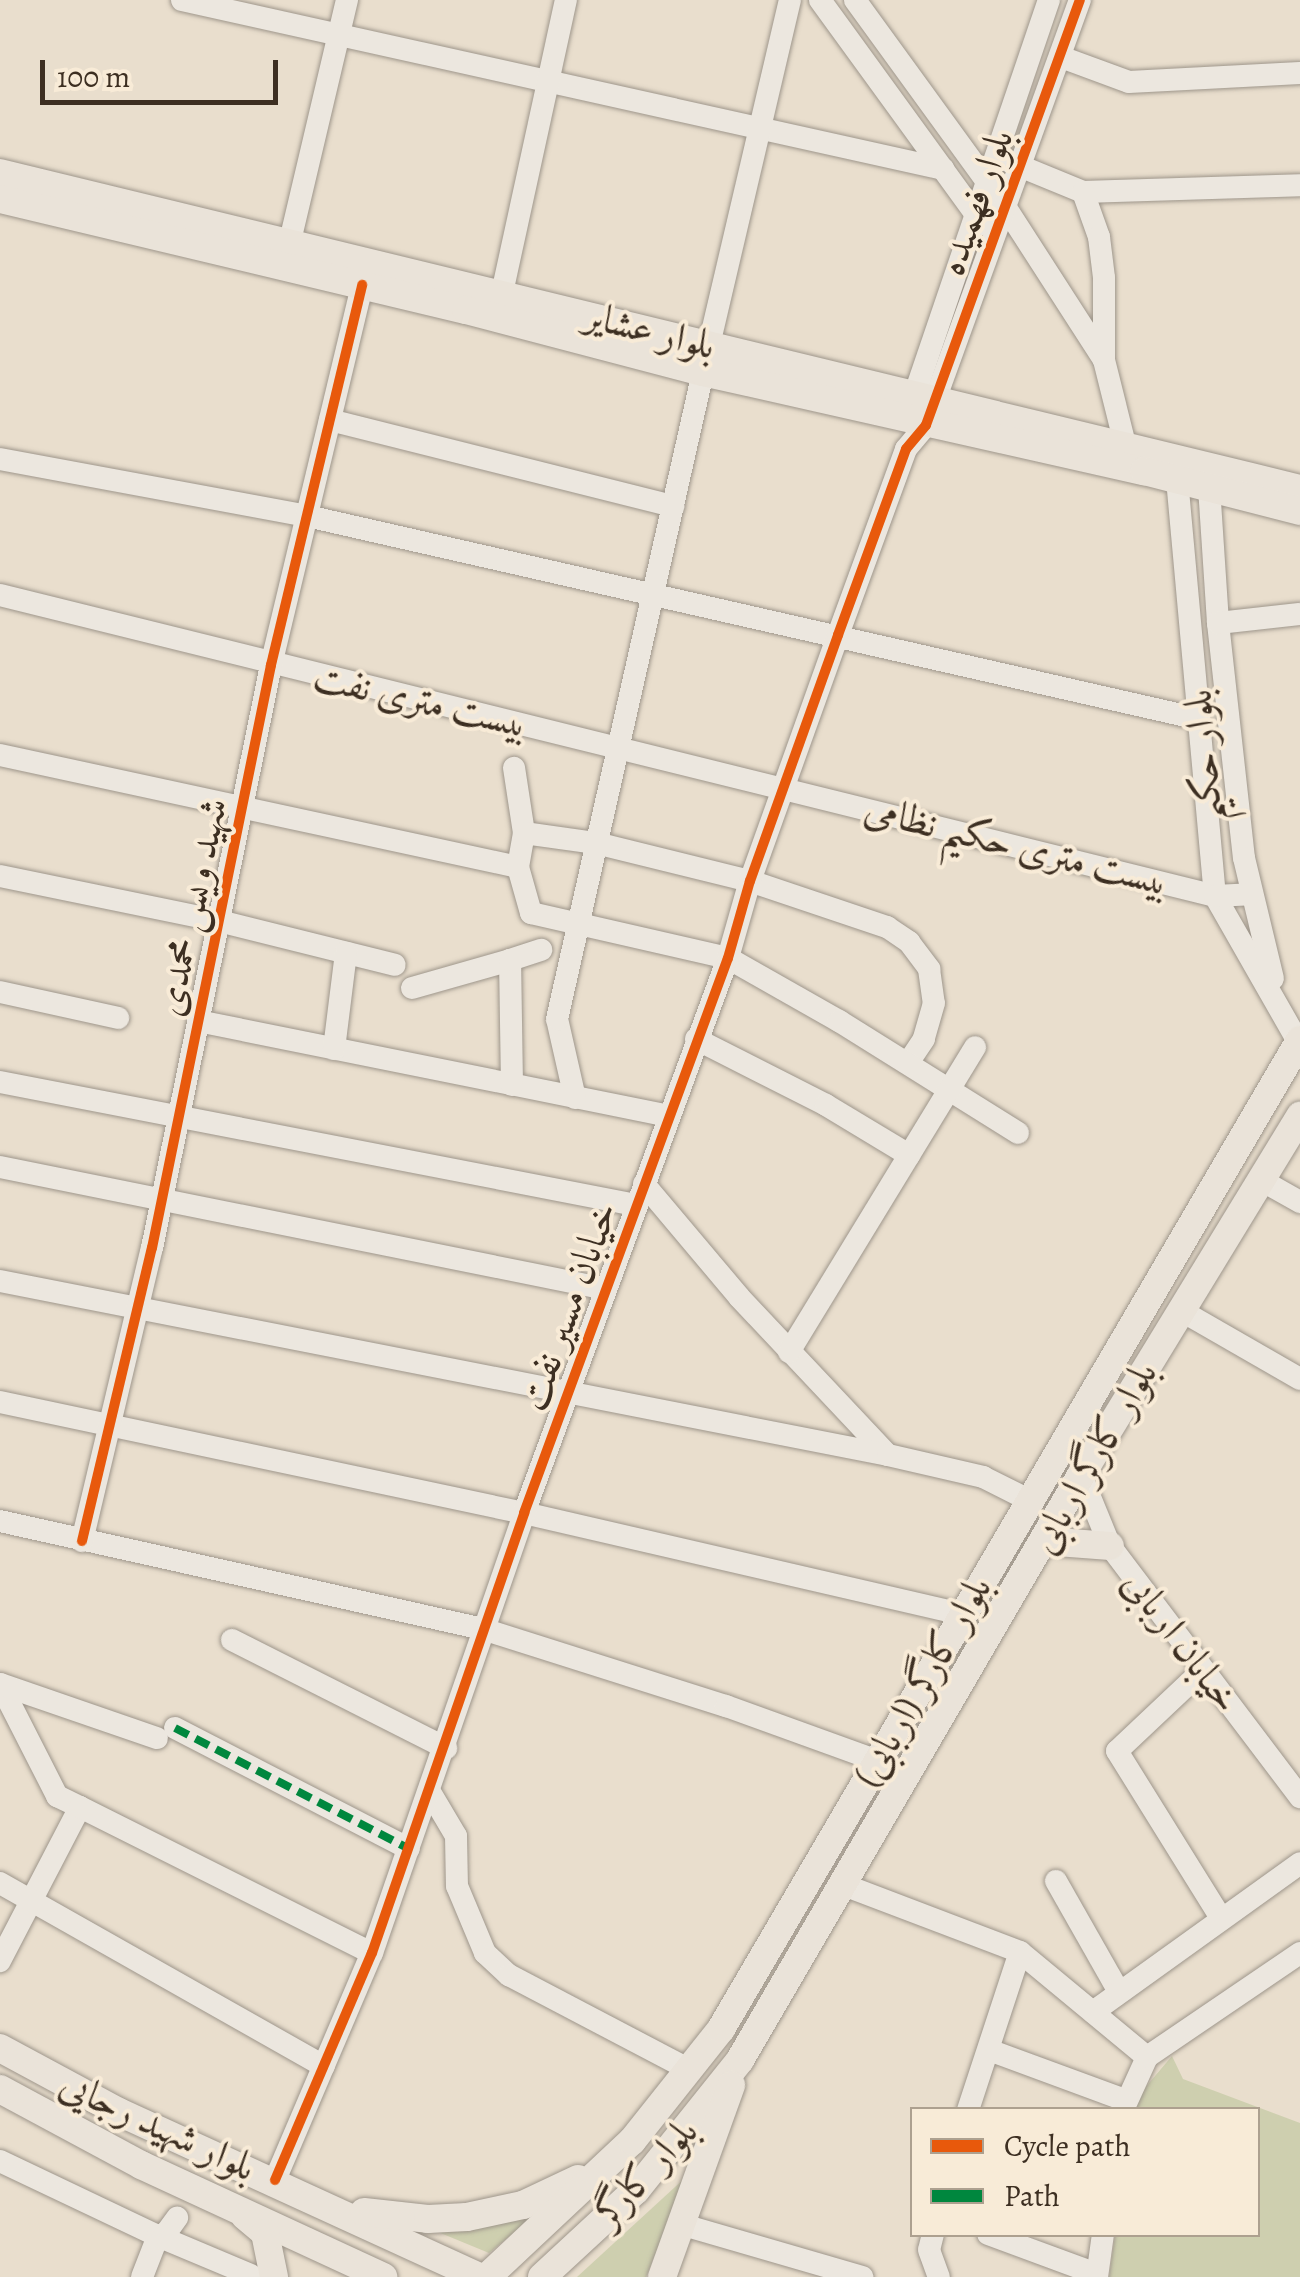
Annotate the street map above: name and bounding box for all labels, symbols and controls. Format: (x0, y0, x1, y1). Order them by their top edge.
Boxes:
scale bar (45, 40, 282, 102)
text: 100 m (57, 57, 130, 97)
street label: بلوار فهمیده (926, 122, 1024, 282)
street label: بلوار عشایر (580, 291, 720, 369)
street label: بیست متری نفت (309, 652, 533, 748)
street label: بلوار حکیم (1173, 688, 1233, 824)
street label: بیست متری حکیم نظامی (860, 784, 1174, 906)
street label: شهید ویس محمدی (144, 794, 238, 1020)
street label: خیابان مسیر نفت (508, 1195, 628, 1417)
street label: بلوار کارگر اربابی (1019, 1352, 1167, 1562)
street label: خیابان اربابی (1113, 1560, 1251, 1722)
street label: بلوار کارگر (اربابی) (842, 1567, 1002, 1795)
street label: بلوار شهید رجایی (52, 2059, 264, 2191)
street label: بلوار کارگر (582, 2107, 708, 2237)
legend (910, 2107, 1260, 2237)
text: Cycle path (1004, 2126, 1131, 2166)
text: Path (1004, 2176, 1060, 2216)

